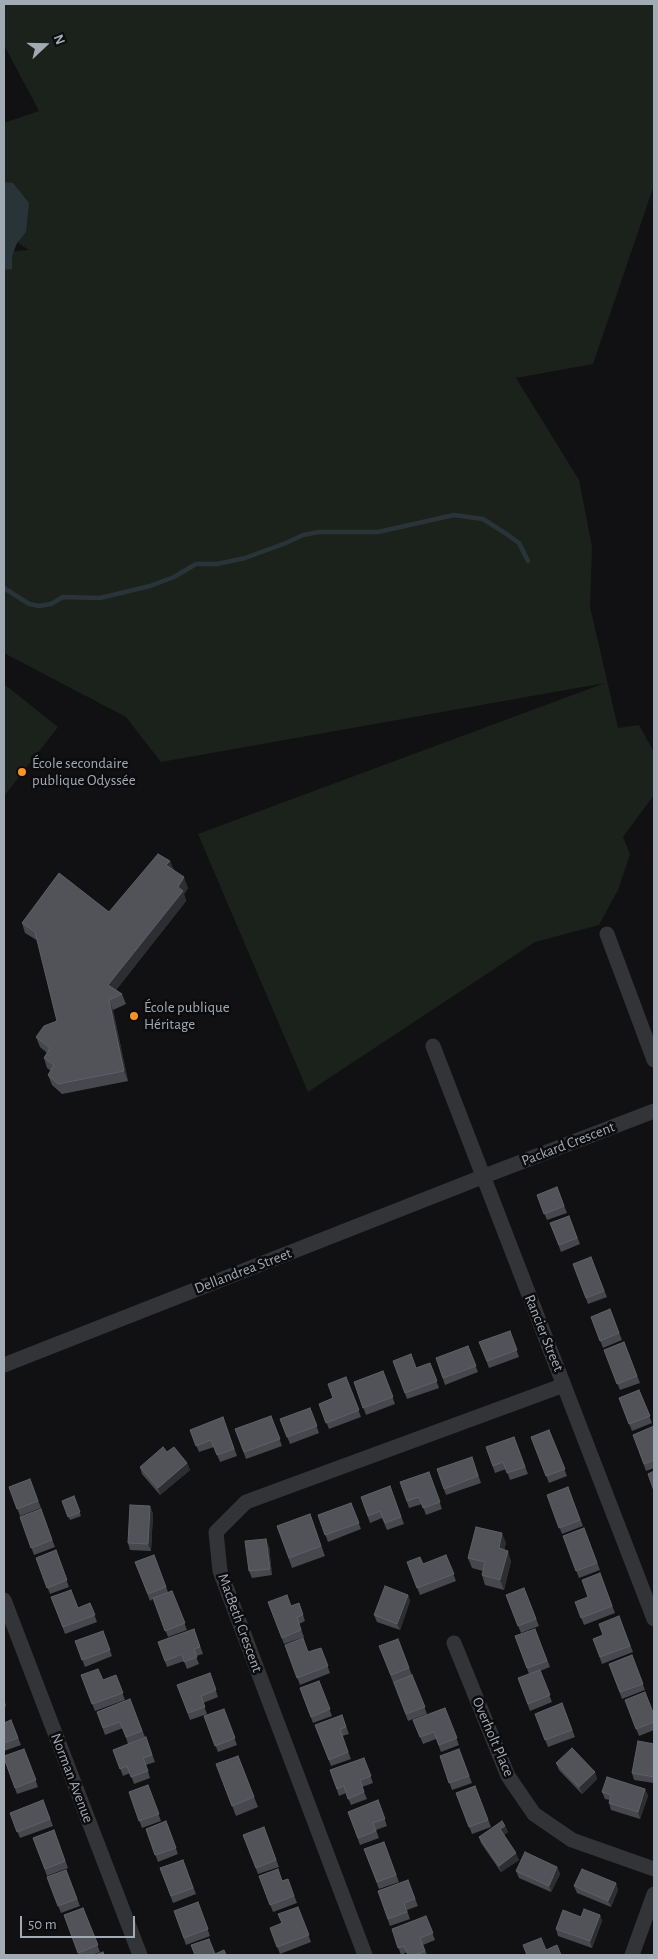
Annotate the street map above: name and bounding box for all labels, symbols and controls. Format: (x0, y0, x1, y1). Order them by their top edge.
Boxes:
north arrow (20, 20, 70, 70)
text: N (51, 33, 67, 47)
place label: École secondaire publique Odyssée (32, 754, 136, 789)
marker: École secondaire publique Odyssée (16, 766, 28, 778)
place label: École publique Héritage (144, 998, 230, 1033)
marker: École publique Héritage (128, 1010, 140, 1022)
street label: Packard Crescent (519, 1118, 617, 1170)
street label: Dellandrea Street (192, 1244, 294, 1298)
street label: Rancier Street (520, 1292, 568, 1374)
street label: MacBeth Crescent (214, 1571, 266, 1675)
street label: Overholt Place (468, 1695, 518, 1779)
street label: Norman Avenue (47, 1731, 97, 1825)
scale bar (22, 1906, 138, 1938)
text: 50 m (28, 1917, 57, 1932)

